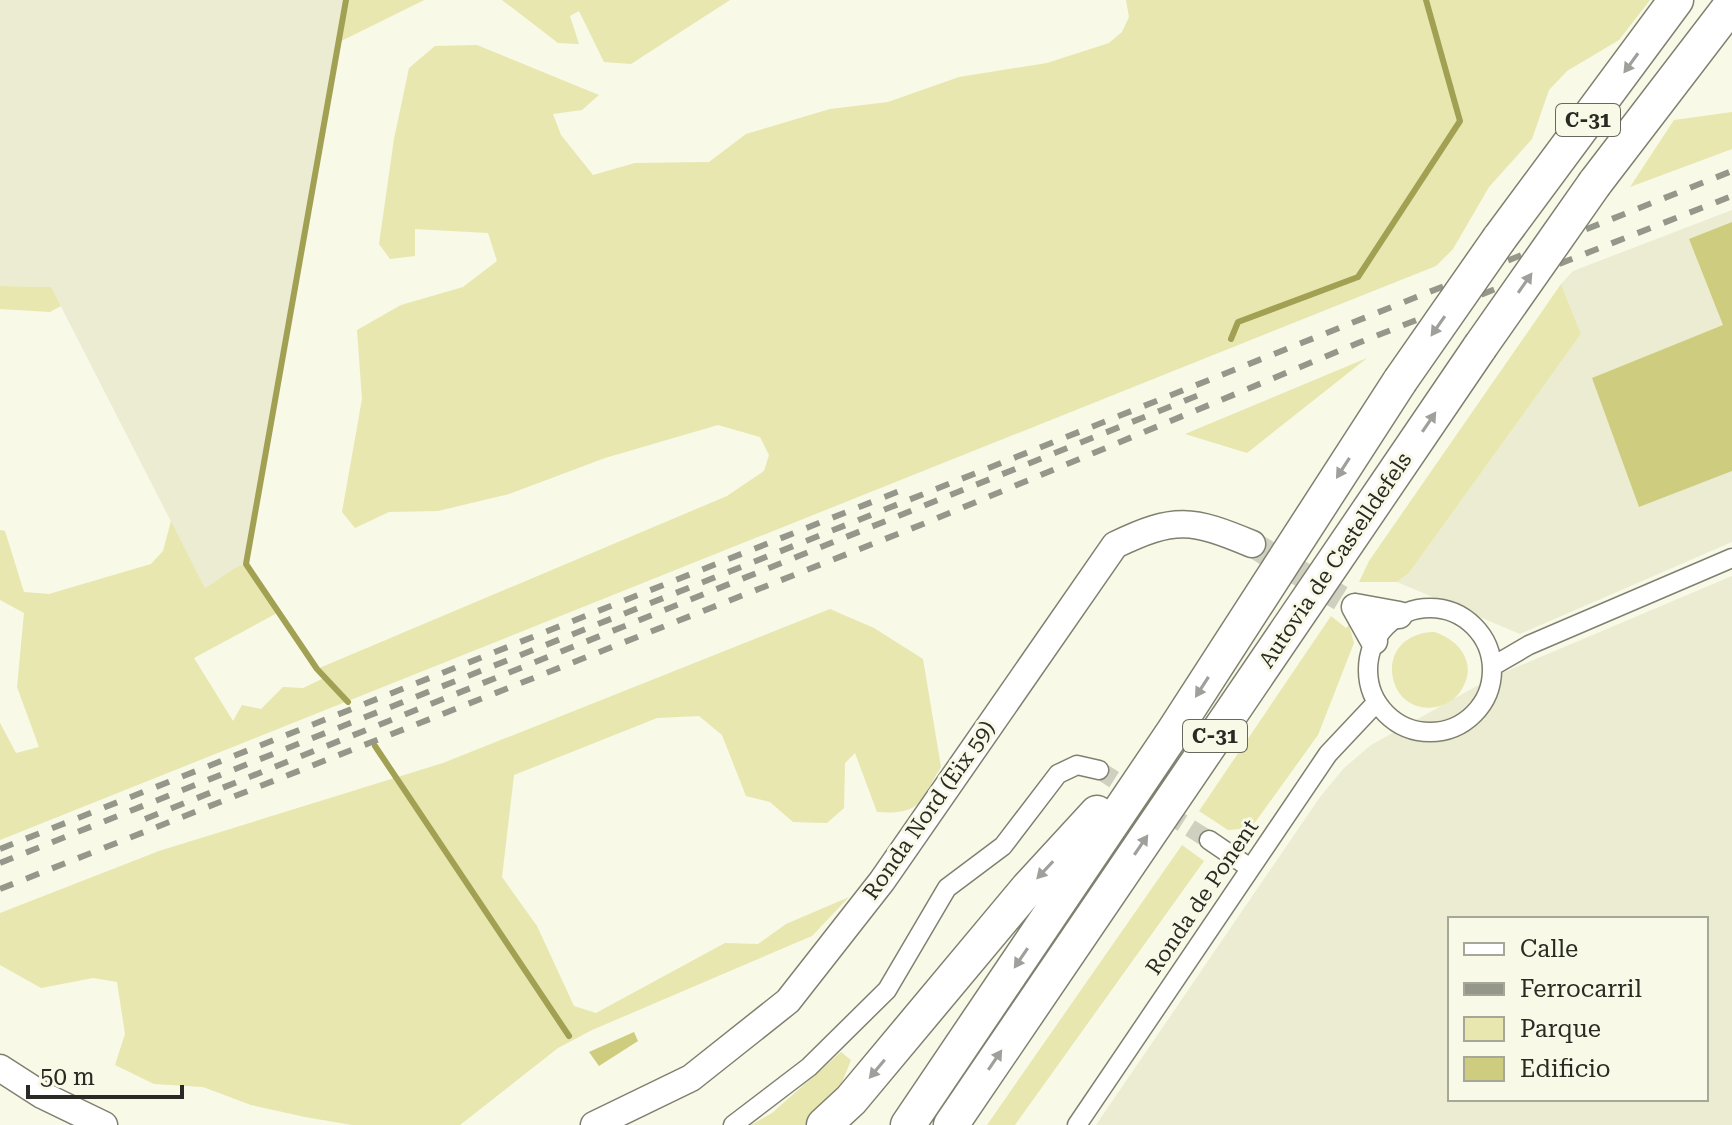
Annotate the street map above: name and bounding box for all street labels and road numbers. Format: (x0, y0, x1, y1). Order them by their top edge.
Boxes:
road number: C-31 (1556, 104, 1620, 136)
street label: Autovia de Castelldefels (1254, 448, 1416, 672)
street label: Ronda Nord (Eix 59) (858, 716, 1000, 904)
road number: C-31 (1183, 720, 1247, 752)
street label: Ronda de Ponent (1141, 815, 1263, 979)

